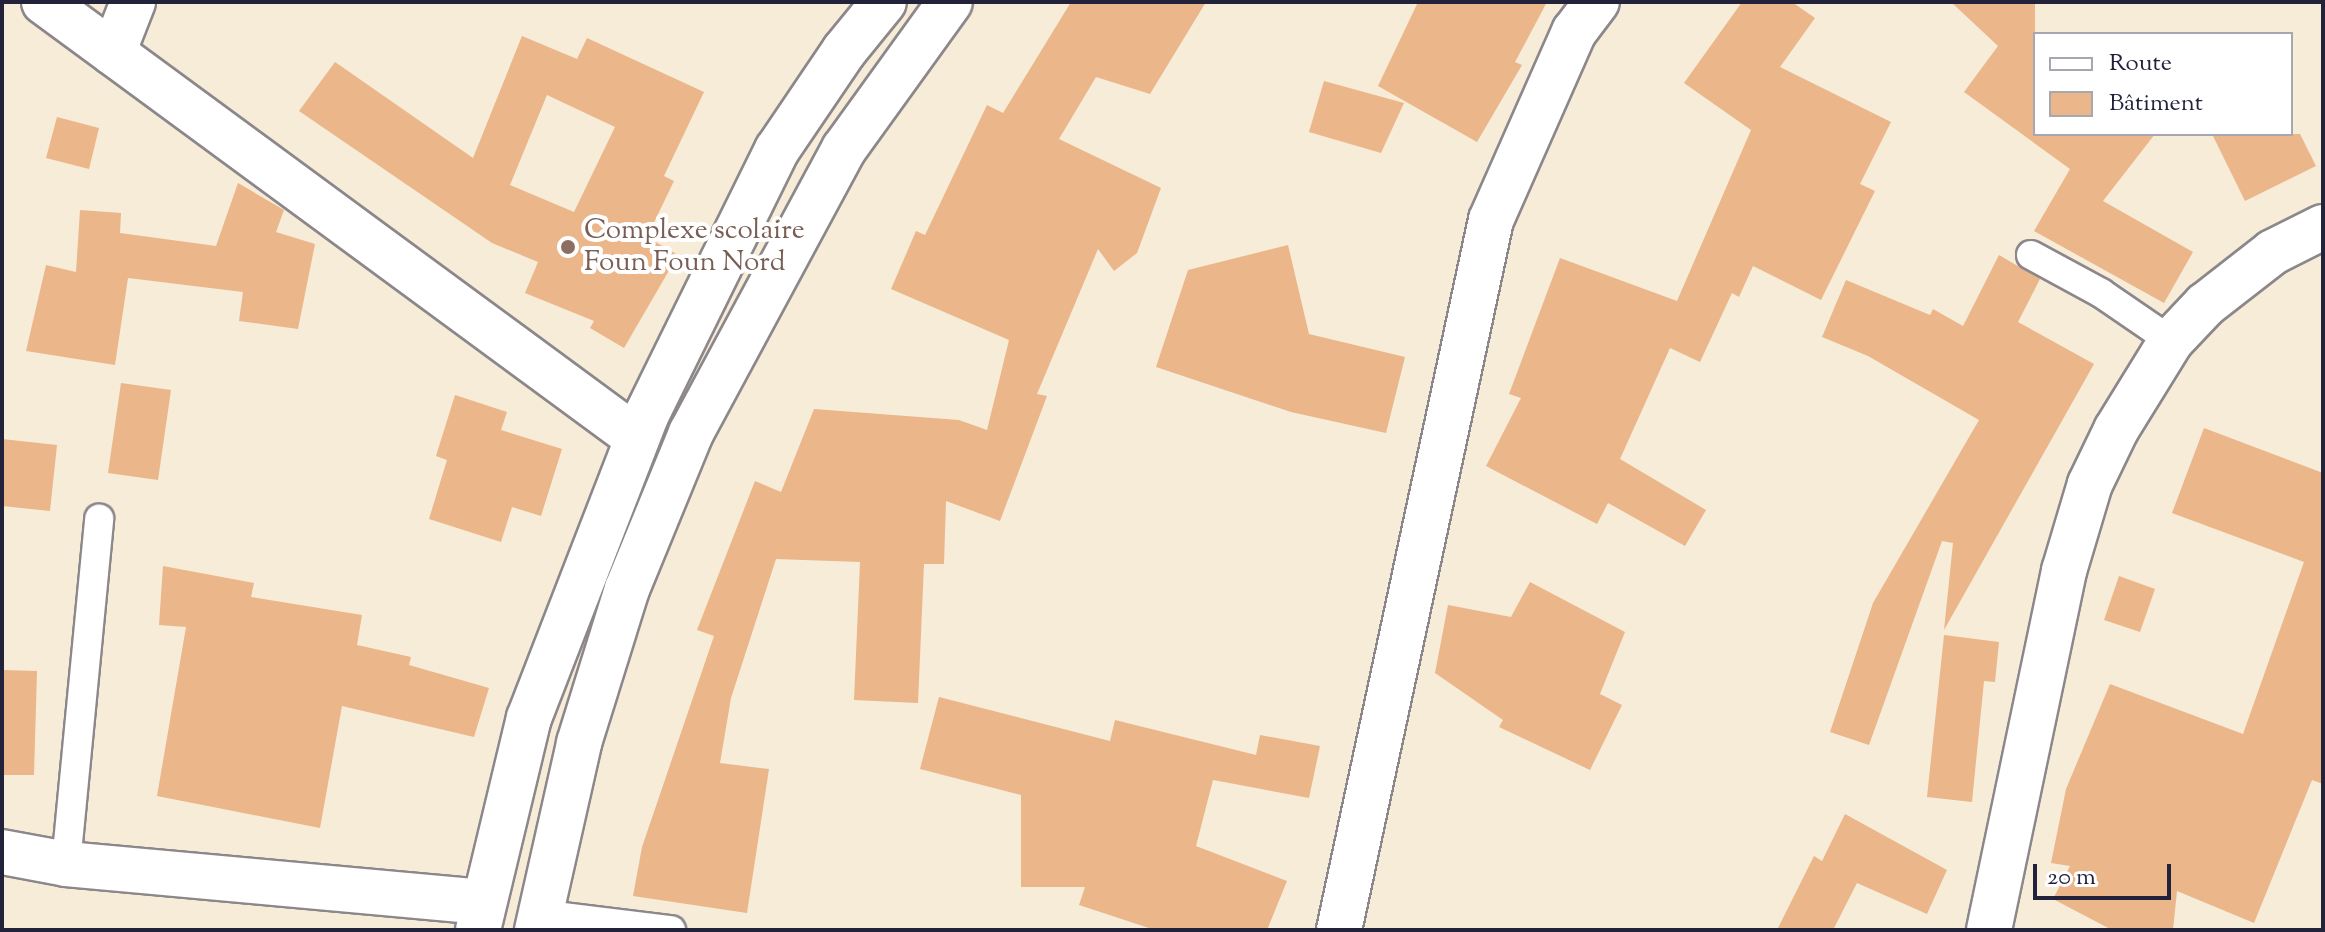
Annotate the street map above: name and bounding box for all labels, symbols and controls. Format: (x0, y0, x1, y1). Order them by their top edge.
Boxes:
legend (2033, 32, 2293, 136)
text: Route (2109, 47, 2172, 81)
text: Bâtiment (2109, 87, 2203, 121)
place label: Complexe scolaire Foun Foun Nord (584, 214, 805, 280)
marker: Complexe scolaire Foun Foun Nord (559, 238, 577, 256)
scale bar (2037, 848, 2175, 898)
text: 20 m (2047, 861, 2096, 895)

